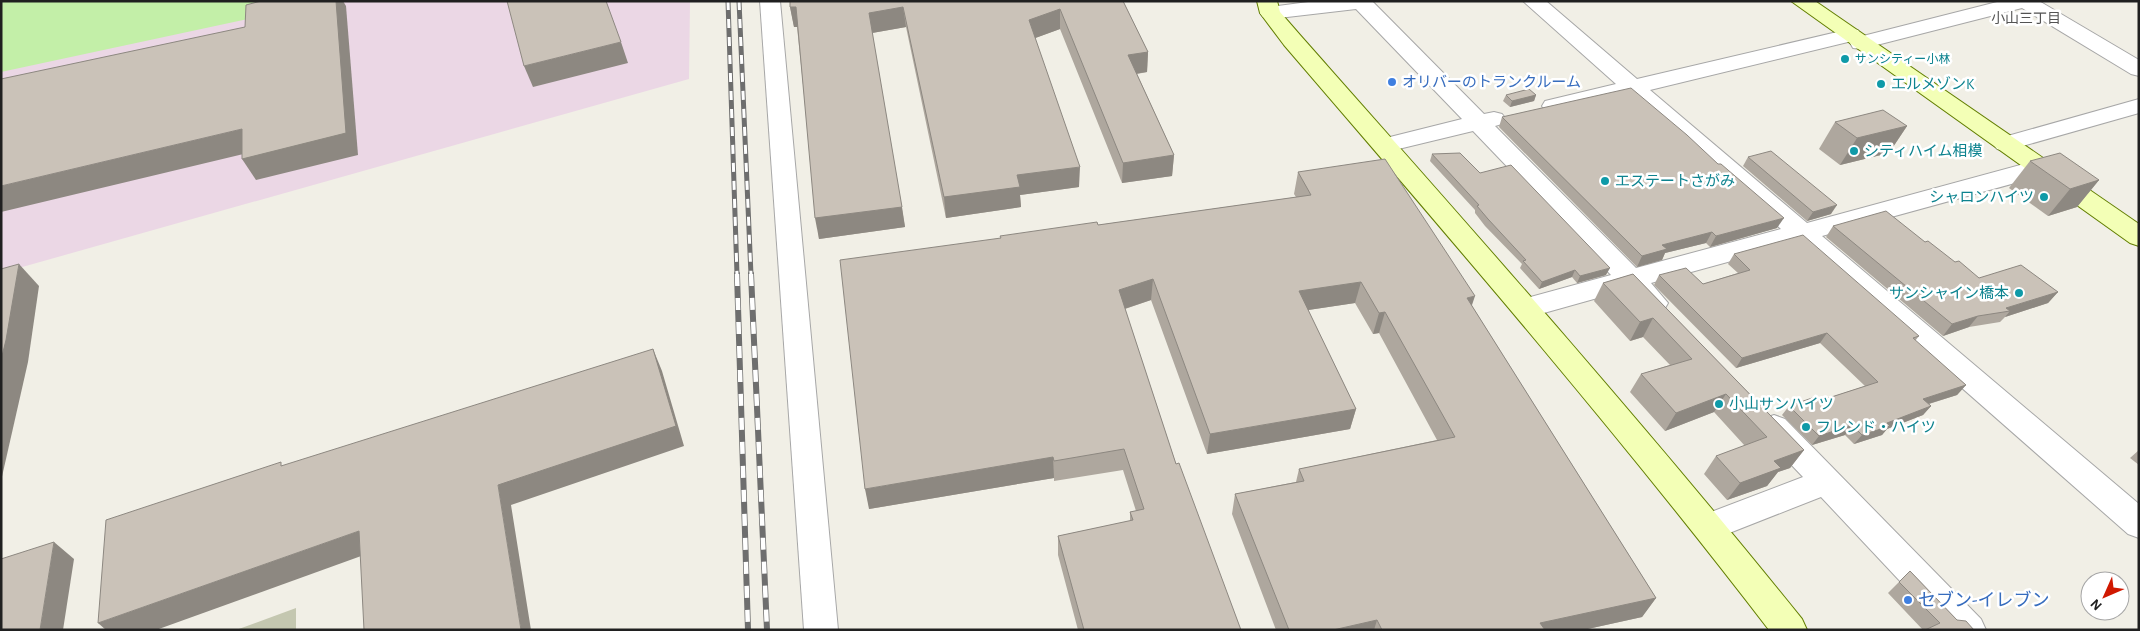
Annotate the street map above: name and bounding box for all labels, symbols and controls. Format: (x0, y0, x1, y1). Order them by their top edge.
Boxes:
district label: 小山三丁目 (1991, 11, 2061, 26)
marker: サンシティー小林 (1839, 53, 1851, 65)
place label: サンシティー小林 (1855, 53, 1950, 65)
place label: オリバーのトランクルーム (1402, 74, 1581, 90)
marker: オリバーのトランクルーム (1386, 76, 1398, 88)
place label: エルメゾンK (1891, 76, 1975, 92)
marker: エルメゾンK (1875, 78, 1887, 90)
place label: シティハイム相模 (1864, 143, 1983, 159)
marker: シティハイム相模 (1848, 145, 1860, 157)
place label: エステートさがみ (1615, 173, 1735, 189)
marker: エステートさがみ (1599, 175, 1611, 187)
place label: シャロンハイツ (1929, 190, 2034, 205)
marker: シャロンハイツ (2038, 191, 2050, 203)
place label: サンシャイン橋本 (1889, 285, 2009, 301)
marker: サンシャイン橋本 (2013, 287, 2025, 299)
place label: 小山サンハイツ (1729, 396, 1834, 412)
marker: 小山サンハイツ (1713, 398, 1725, 410)
place label: フレンド・ハイツ (1816, 420, 1936, 435)
marker: フレンド・ハイツ (1800, 421, 1812, 433)
north arrow (2080, 571, 2130, 621)
place label: セブン-イレブン (1918, 590, 2050, 610)
marker: セブン-イレブン (1902, 594, 1914, 606)
text: N (2088, 596, 2105, 613)

